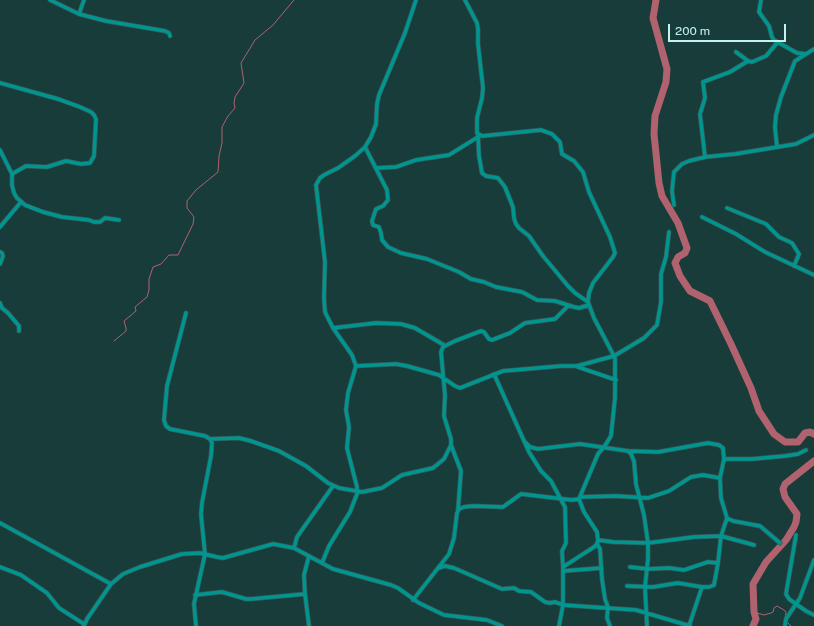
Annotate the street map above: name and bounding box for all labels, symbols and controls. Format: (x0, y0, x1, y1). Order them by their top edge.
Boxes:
scale bar (670, 16, 788, 42)
text: 200 m (675, 24, 710, 38)

